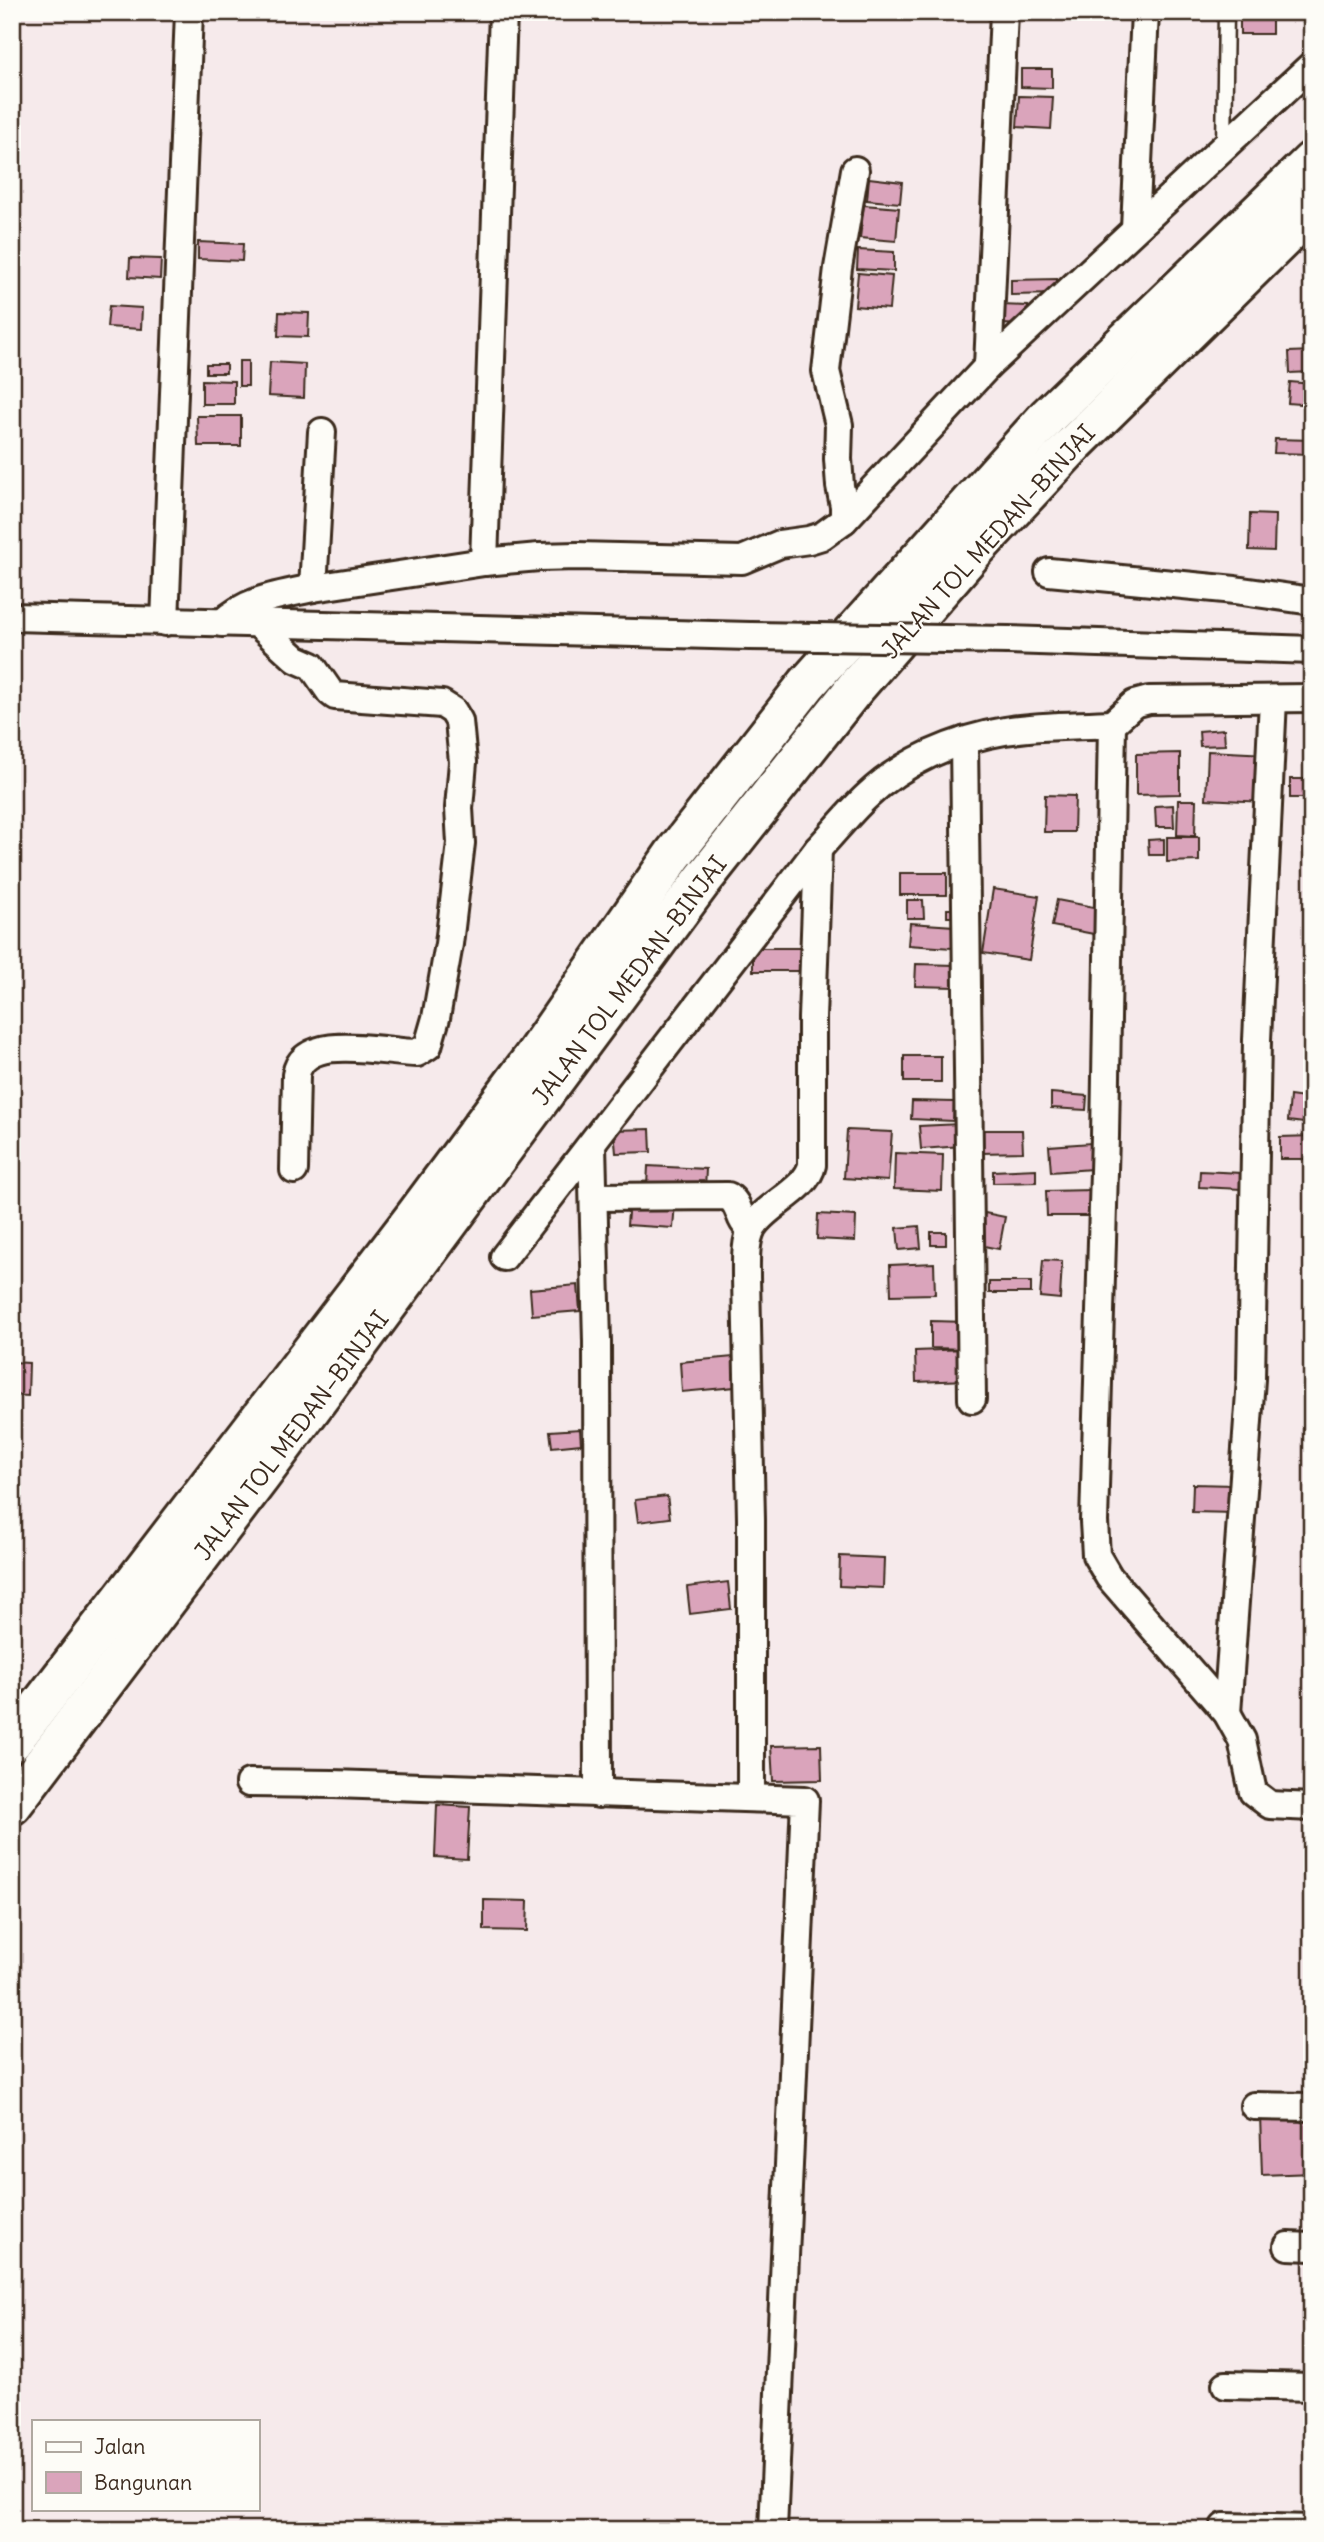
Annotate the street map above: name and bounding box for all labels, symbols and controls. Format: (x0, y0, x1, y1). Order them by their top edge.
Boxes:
street label: JALAN TOL MEDAN–BINJAI (875, 418, 1101, 664)
street label: JALAN TOL MEDAN–BINJAI (525, 849, 733, 1111)
street label: JALAN TOL MEDAN–BINJAI (187, 1304, 395, 1566)
legend (32, 2420, 259, 2510)
text: Jalan (94, 2433, 145, 2460)
text: Bangunan (94, 2469, 192, 2496)

